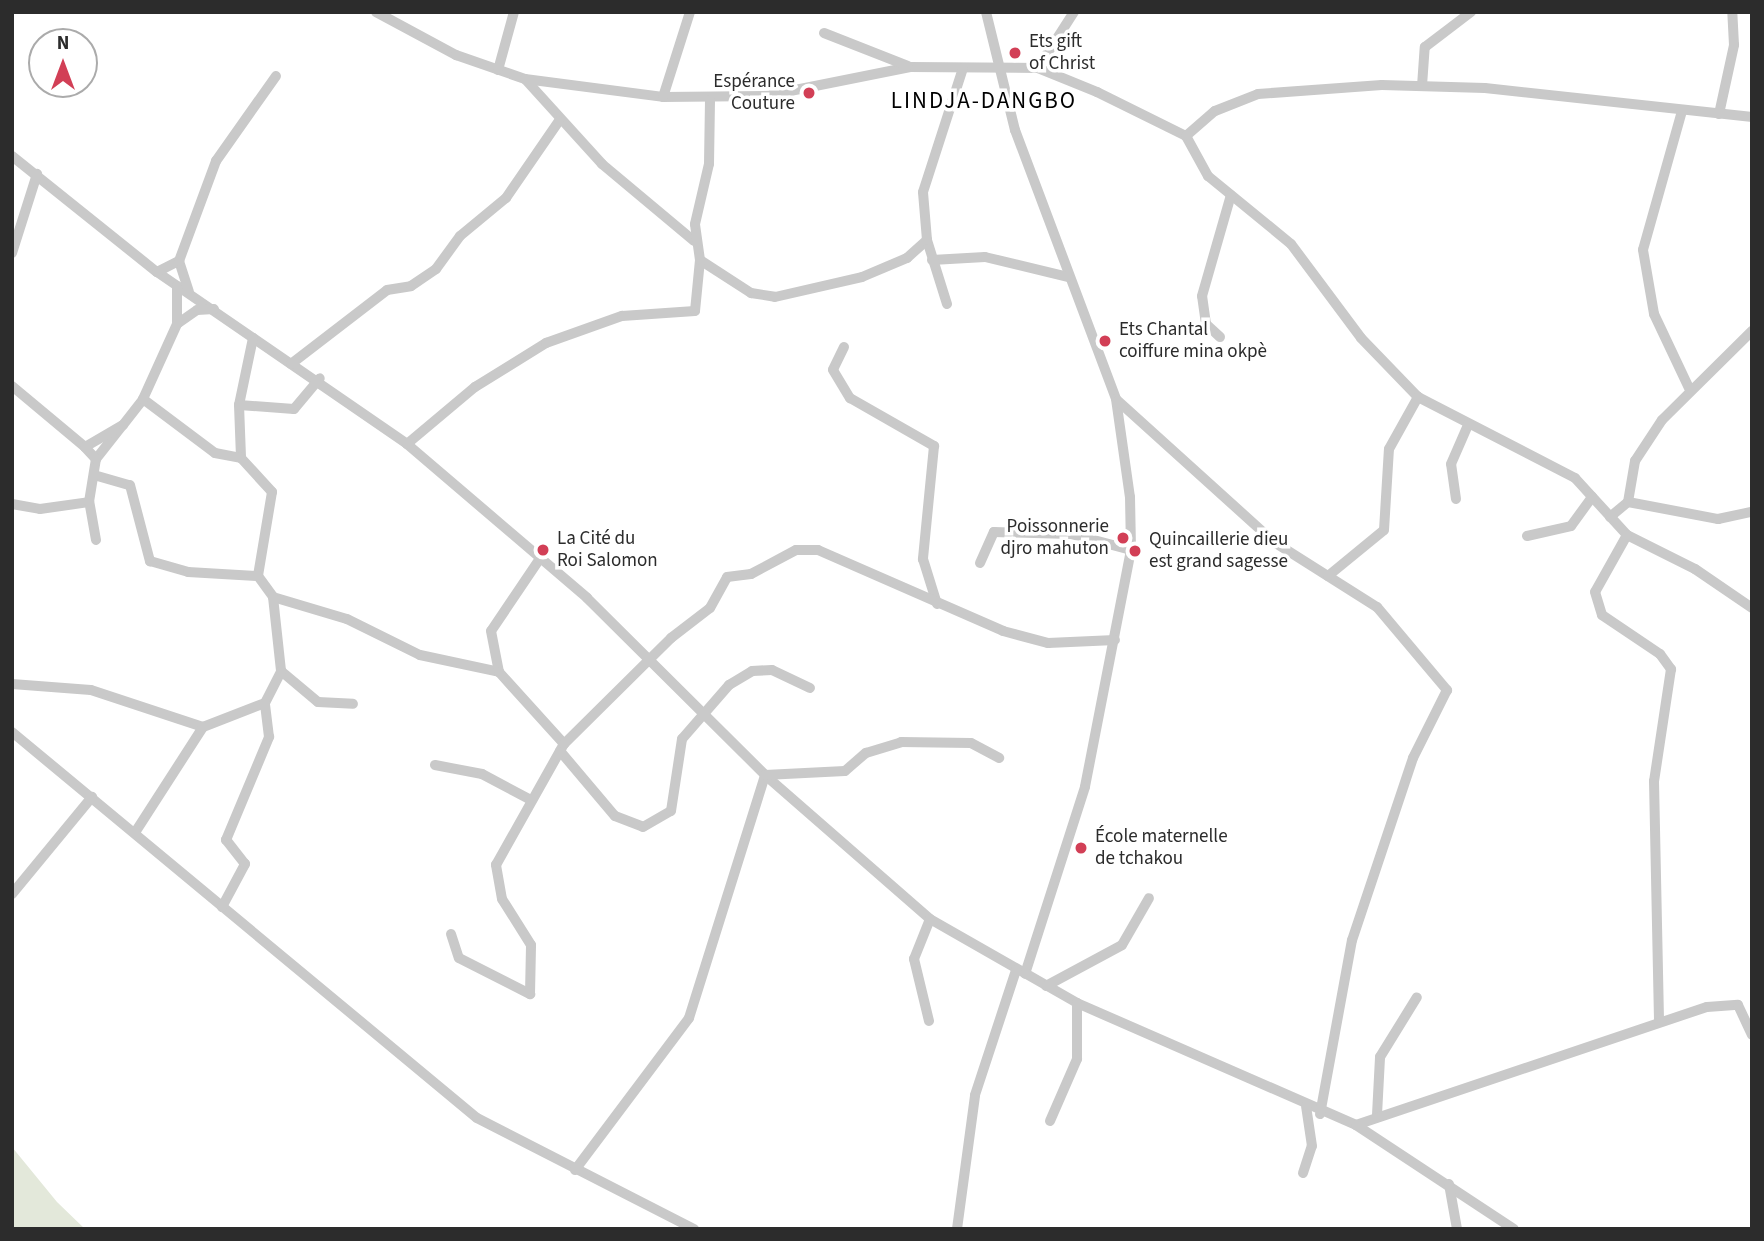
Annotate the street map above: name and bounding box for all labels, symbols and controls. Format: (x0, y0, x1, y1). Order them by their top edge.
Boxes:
north arrow (28, 28, 98, 98)
text: N (57, 30, 69, 57)
place label: Ets gift of Christ (1029, 31, 1095, 75)
marker: Ets gift of Christ (1007, 45, 1023, 61)
place label: Espérance Couture (713, 71, 795, 115)
marker: Espérance Couture (801, 85, 817, 101)
district label: LINDJA-DANGBO (892, 87, 1076, 115)
place label: Ets Chantal coiffure mina okpè (1119, 319, 1267, 363)
marker: Ets Chantal coiffure mina okpè (1097, 333, 1113, 349)
place label: Poissonnerie djro mahuton (1000, 516, 1109, 560)
place label: La Cité du Roi Salomon (557, 528, 658, 572)
place label: Quincaillerie dieu est grand sagesse (1149, 529, 1288, 573)
marker: Poissonnerie djro mahuton (1115, 530, 1131, 546)
marker: La Cité du Roi Salomon (535, 542, 551, 558)
marker: Quincaillerie dieu est grand sagesse (1127, 543, 1143, 559)
place label: École maternelle de tchakou (1095, 826, 1228, 870)
marker: École maternelle de tchakou (1073, 840, 1089, 856)

